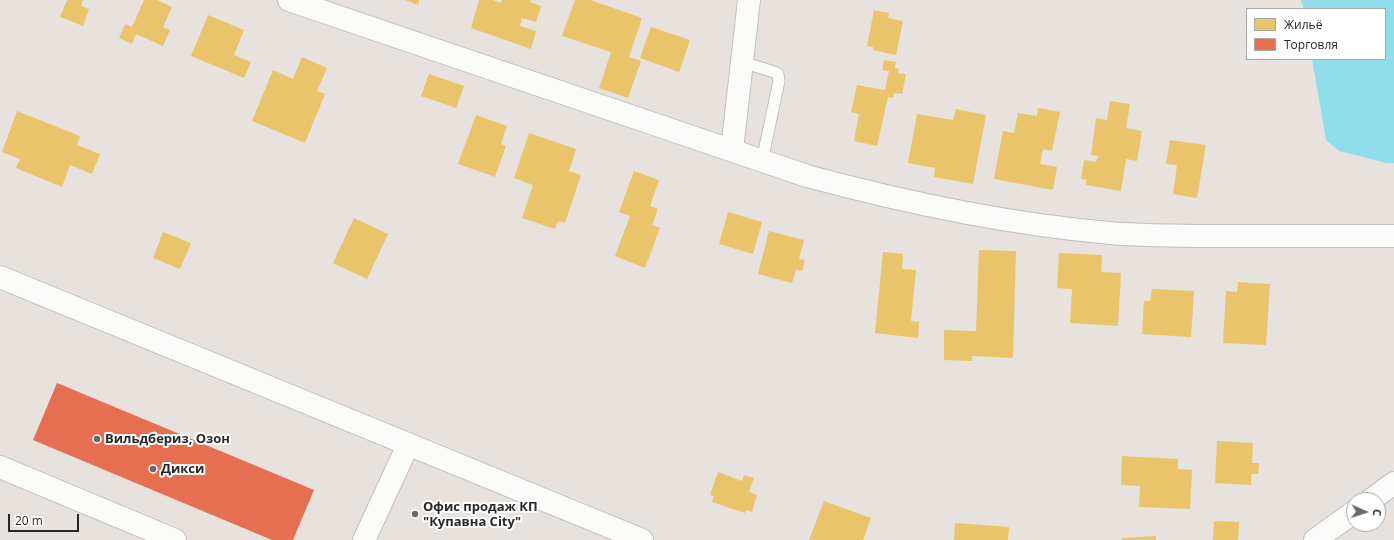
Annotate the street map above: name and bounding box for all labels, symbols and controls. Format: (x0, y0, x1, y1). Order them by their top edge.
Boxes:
legend (1246, 8, 1386, 60)
text: Жильё (1284, 16, 1322, 33)
text: Торговля (1284, 36, 1338, 53)
place label: Вильдбериз, Озон (105, 431, 230, 447)
marker: Вильдбериз, Озон (92, 434, 102, 444)
place label: Дикси (161, 461, 204, 477)
marker: Дикси (148, 464, 158, 474)
north arrow (1346, 492, 1386, 532)
place label: Офис продаж КП "Купавна City" (423, 499, 538, 530)
scale bar (10, 506, 81, 532)
marker: Офис продаж КП "Купавна City" (410, 509, 420, 519)
text: С (1370, 509, 1385, 516)
text: 20 m (15, 512, 43, 529)

